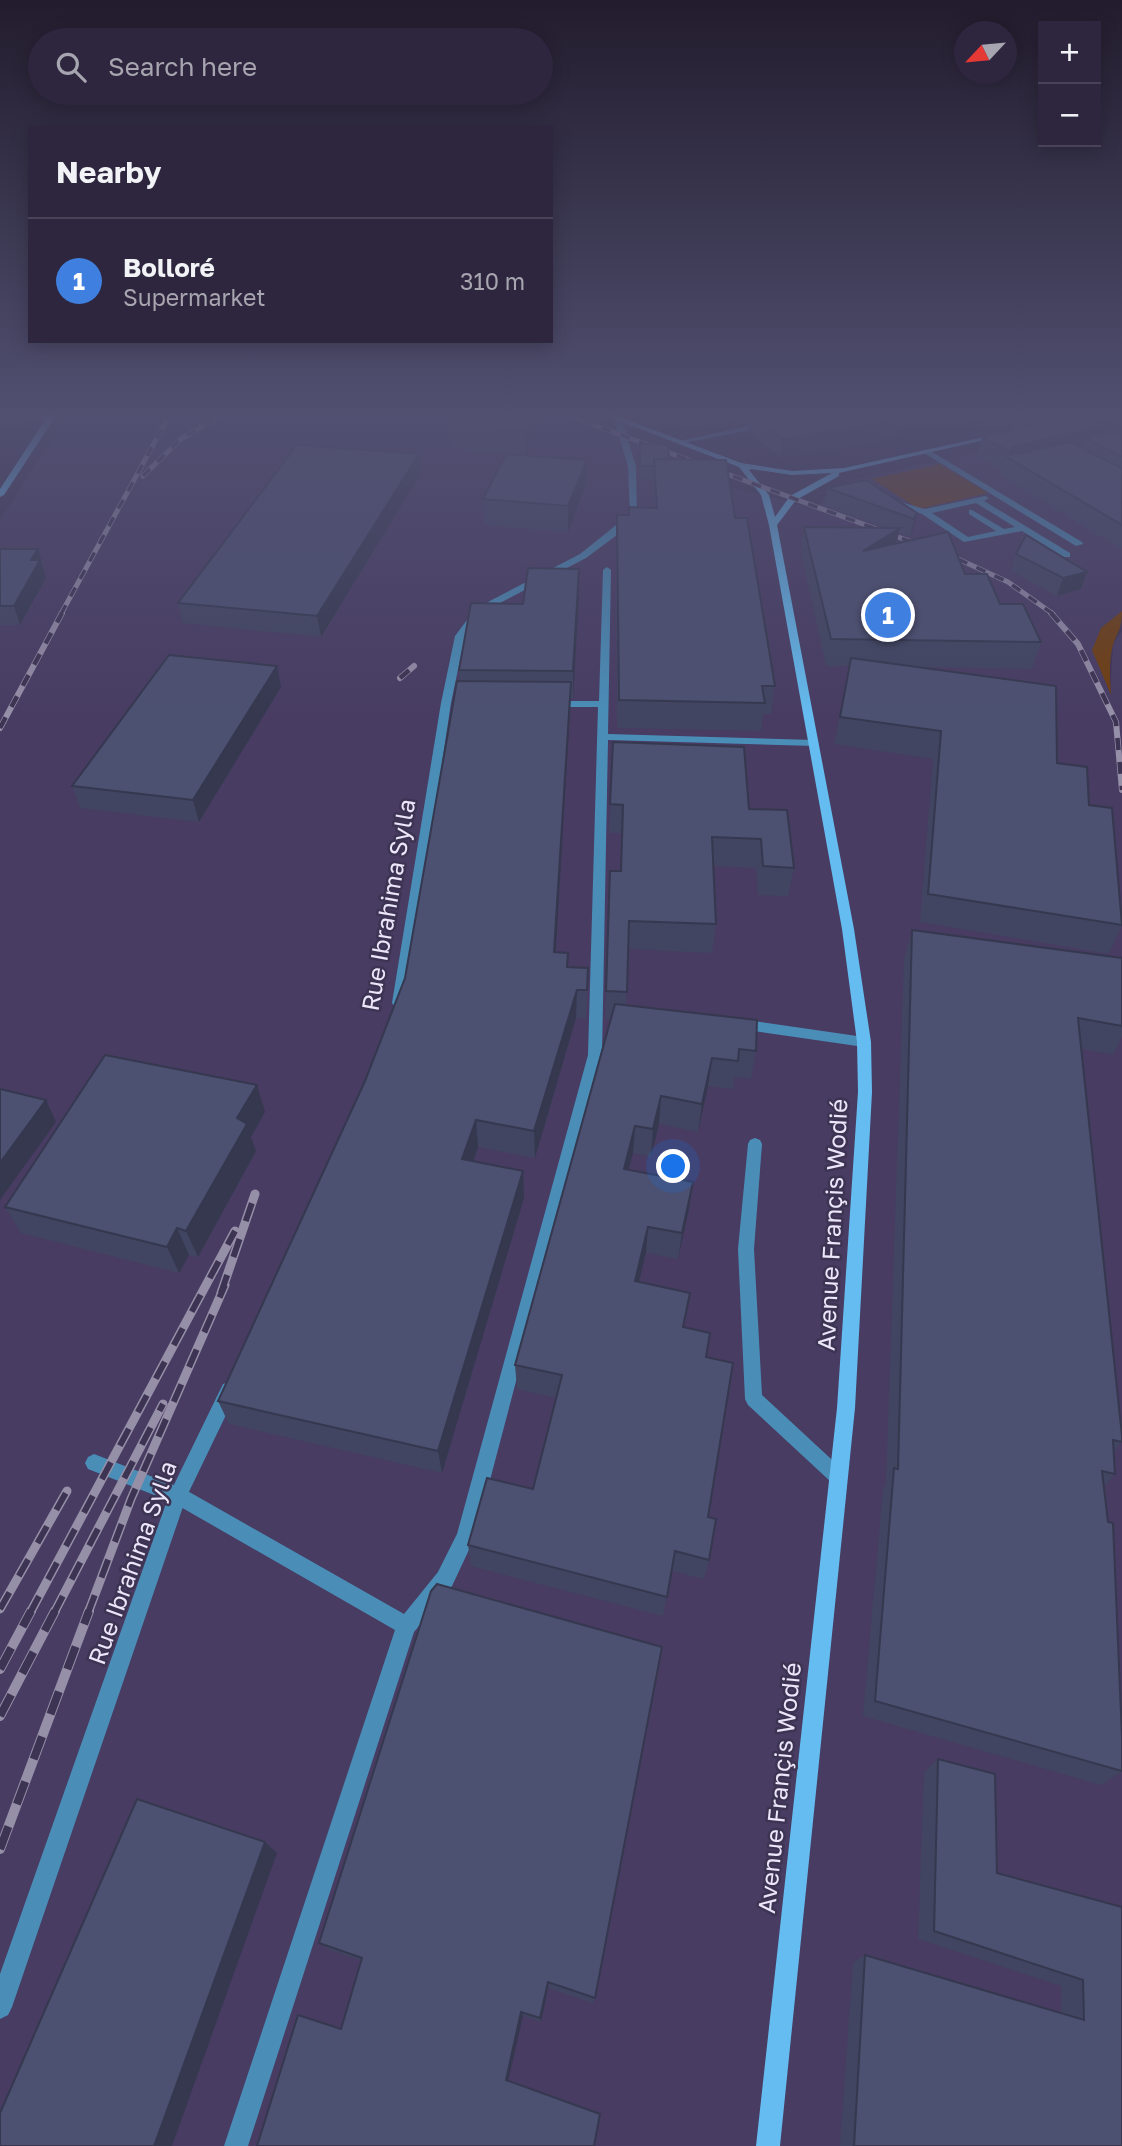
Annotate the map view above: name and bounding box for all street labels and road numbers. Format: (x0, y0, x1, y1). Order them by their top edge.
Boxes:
street label: Rue Ibrahima Sylla (355, 796, 420, 1013)
street label: Avenue Françis Wodié (810, 1098, 853, 1352)
street label: Rue Ibrahima Sylla (81, 1457, 182, 1668)
street label: Avenue Françis Wodié (751, 1661, 806, 1915)

